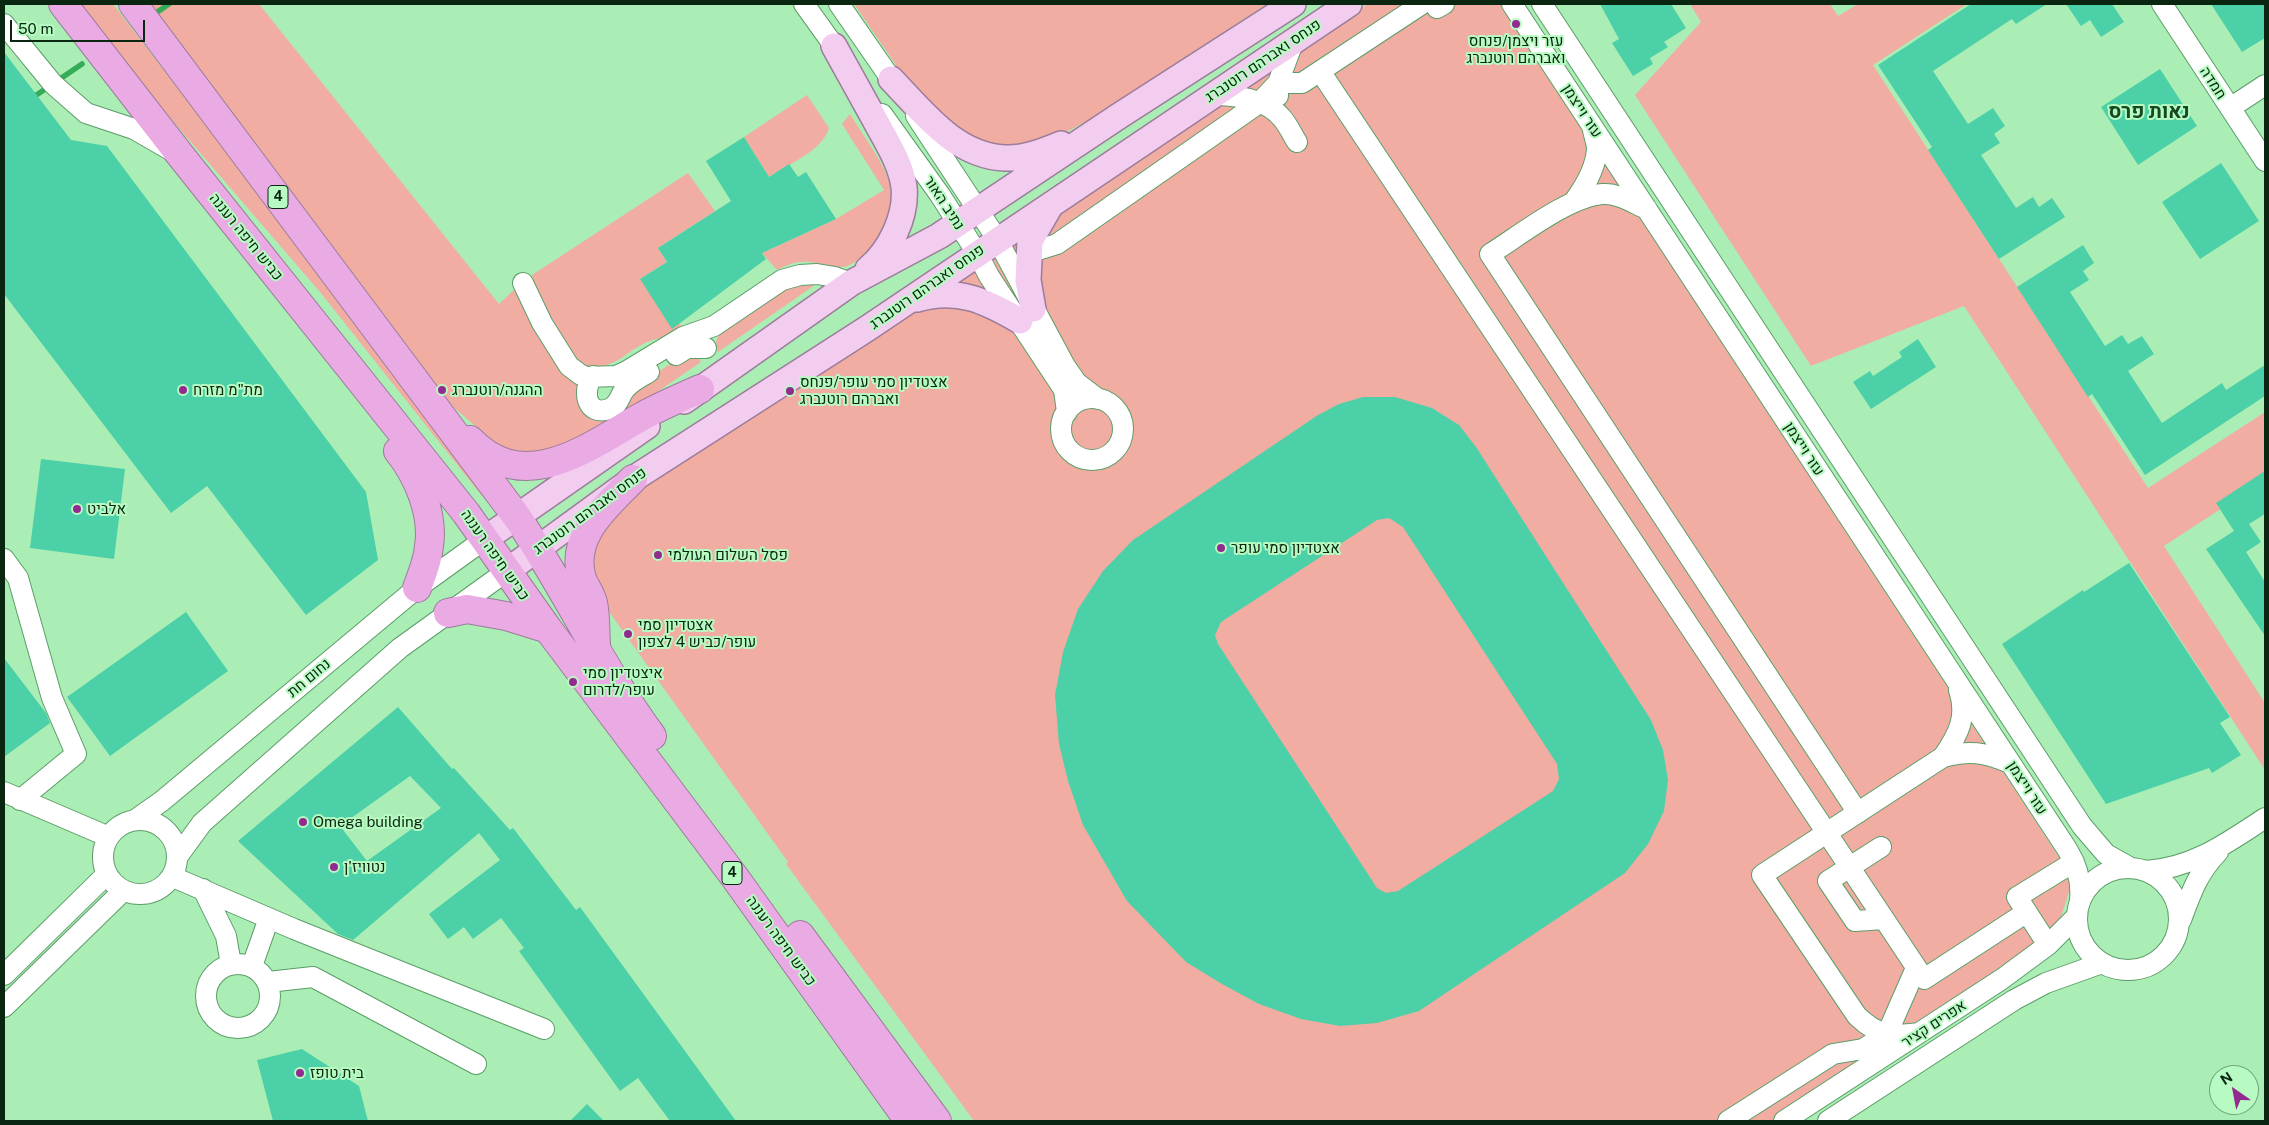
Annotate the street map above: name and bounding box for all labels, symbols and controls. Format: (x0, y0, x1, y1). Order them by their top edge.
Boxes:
scale bar (12, 10, 148, 42)
street label: פנחס ואברהם רוטנברג (1202, 16, 1324, 106)
marker: עזר ויצמן/פנחס ואברהם רוטנברג (1510, 18, 1522, 30)
text: 50 m (18, 20, 53, 37)
place label: עזר ויצמן/פנחס ואברהם רוטנברג (1467, 32, 1565, 67)
street label: חמדה (2196, 63, 2230, 103)
street label: עזר וייצמן (1558, 81, 1606, 141)
district label: נאות פרס (2108, 100, 2190, 124)
street label: נתיב האור (920, 172, 968, 234)
road number: 4 (268, 186, 288, 208)
street label: כביש חיפה רעננה (205, 190, 287, 284)
street label: פנחס ואברהם רוטנברג (866, 241, 988, 333)
place label: אצטדיון סמי עופר/פנחס ואברהם רוטנברג (800, 373, 948, 408)
place label: מת"מ מזרח (193, 381, 263, 399)
place label: ההגנה/רוטנברג (452, 381, 542, 399)
marker: מת"מ מזרח (177, 384, 189, 396)
marker: ההגנה/רוטנברג (436, 384, 448, 396)
marker: אצטדיון סמי עופר/פנחס ואברהם רוטנברג (784, 385, 796, 397)
street label: עזר וייצמן (1780, 419, 1828, 479)
street label: פנחס ואברהם רוטנברג (530, 464, 650, 558)
place label: אלביט (87, 500, 126, 518)
marker: אלביט (71, 503, 83, 515)
street label: כביש חיפה רעננה (457, 506, 533, 604)
place label: אצטדיון סמי עופר (1231, 539, 1340, 557)
marker: אצטדיון סמי עופר (1215, 542, 1227, 554)
place label: פסל השלום העולמי (668, 546, 788, 564)
marker: פסל השלום העולמי (652, 549, 664, 561)
place label: אצטדיון סמי עופר/כביש 4 לצפון (638, 616, 756, 651)
marker: אצטדיון סמי עופר/כביש 4 לצפון (622, 628, 634, 640)
street label: נחום חת (284, 655, 334, 701)
place label: איצטדיון סמי עופר/לדרום (583, 664, 663, 699)
marker: איצטדיון סמי עופר/לדרום (567, 676, 579, 688)
street label: עזר וייצמן (2003, 758, 2051, 818)
place label: Omega building (313, 813, 423, 831)
marker: Omega building (297, 816, 309, 828)
place label: נטוויז'ן (344, 858, 385, 876)
marker: נטוויז'ן (328, 861, 340, 873)
road number: 4 (722, 861, 742, 884)
street label: כביש חיפה רעננה (742, 892, 820, 990)
street label: אפרים קציר (1898, 996, 1970, 1052)
place label: בית טופז (310, 1064, 364, 1082)
north arrow (2209, 1065, 2259, 1115)
marker: בית טופז (294, 1067, 306, 1079)
text: N (2217, 1069, 2235, 1088)

